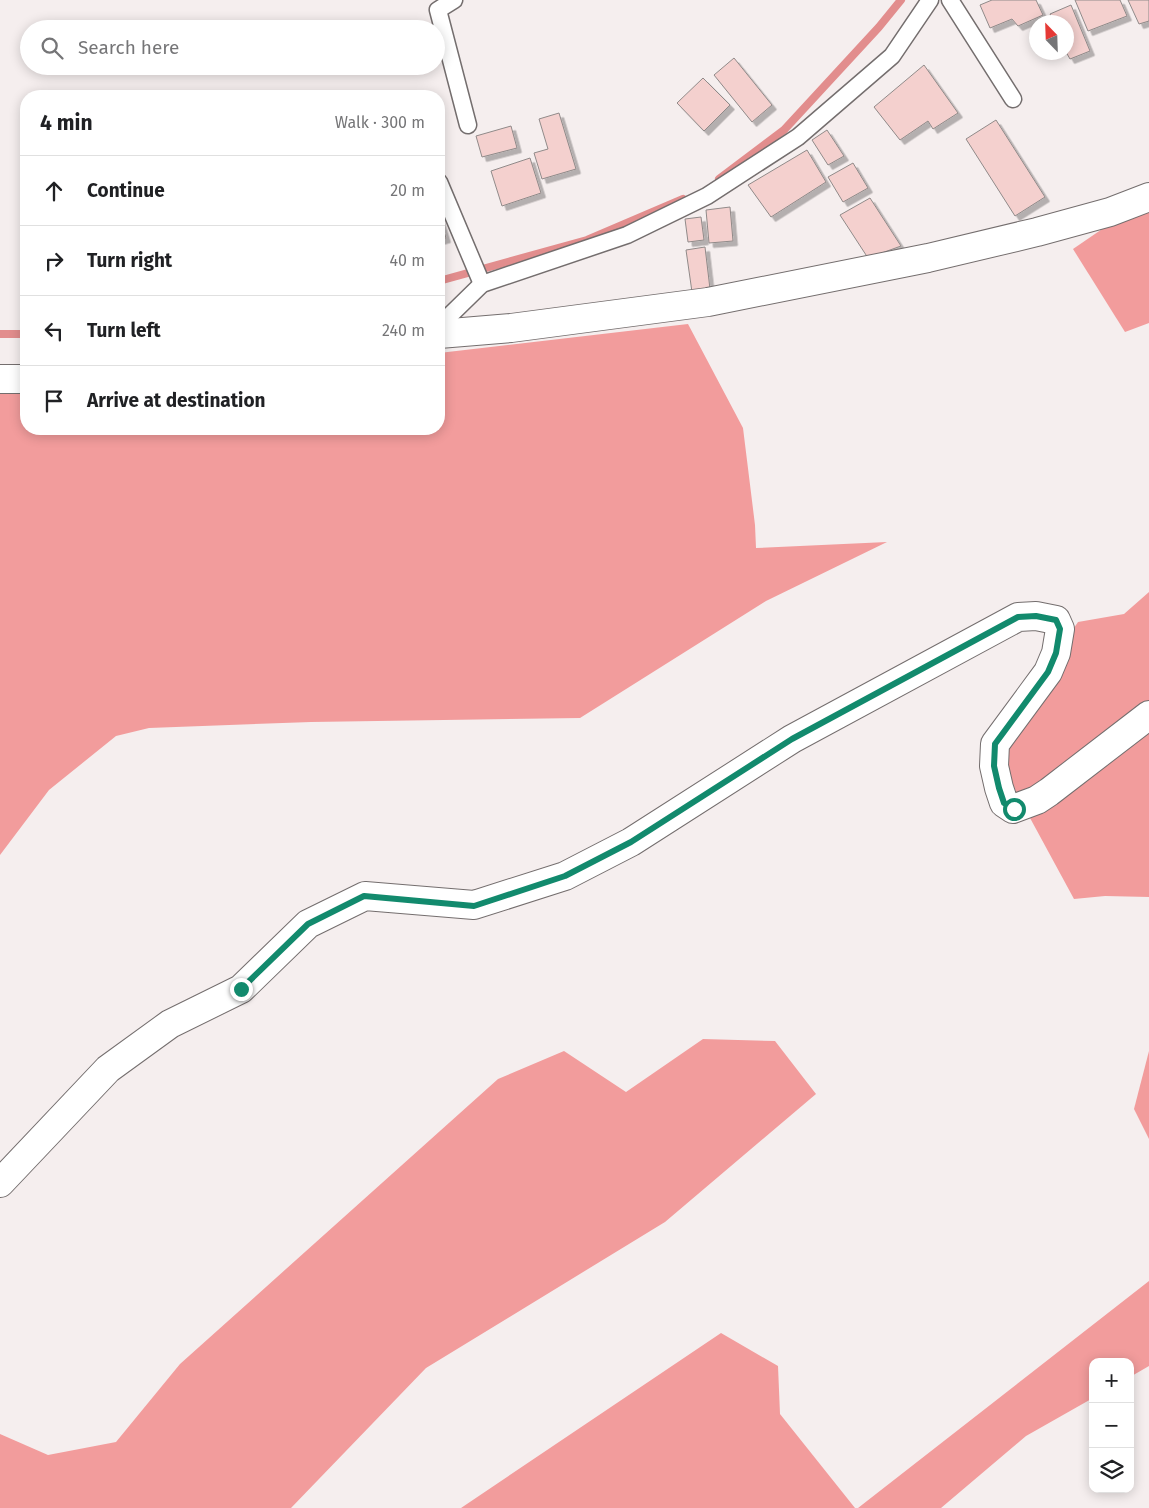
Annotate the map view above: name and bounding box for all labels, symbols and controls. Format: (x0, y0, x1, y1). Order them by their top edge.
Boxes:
north arrow (1029, 15, 1074, 60)
search box (20, 20, 445, 75)
icon: search (38, 34, 66, 62)
text: Search here (78, 36, 179, 59)
text: 4 min (40, 110, 93, 136)
text: Walk · 300 m (335, 113, 425, 132)
icon: ahead (40, 177, 68, 205)
text: Continue (87, 179, 165, 202)
text: 20 m (390, 181, 425, 200)
icon: right (40, 247, 68, 275)
text: Turn right (87, 249, 172, 272)
text: 40 m (390, 251, 425, 270)
icon: left (40, 317, 68, 345)
text: Turn left (87, 319, 161, 342)
text: 240 m (382, 321, 425, 340)
icon: arrive (40, 387, 68, 415)
text: Arrive at destination (87, 389, 266, 412)
route start (1003, 798, 1026, 821)
route end (230, 978, 253, 1001)
map controls (1089, 1358, 1134, 1493)
button: + (1089, 1358, 1134, 1403)
button: − (1089, 1403, 1134, 1448)
button: layers (1089, 1448, 1134, 1493)

